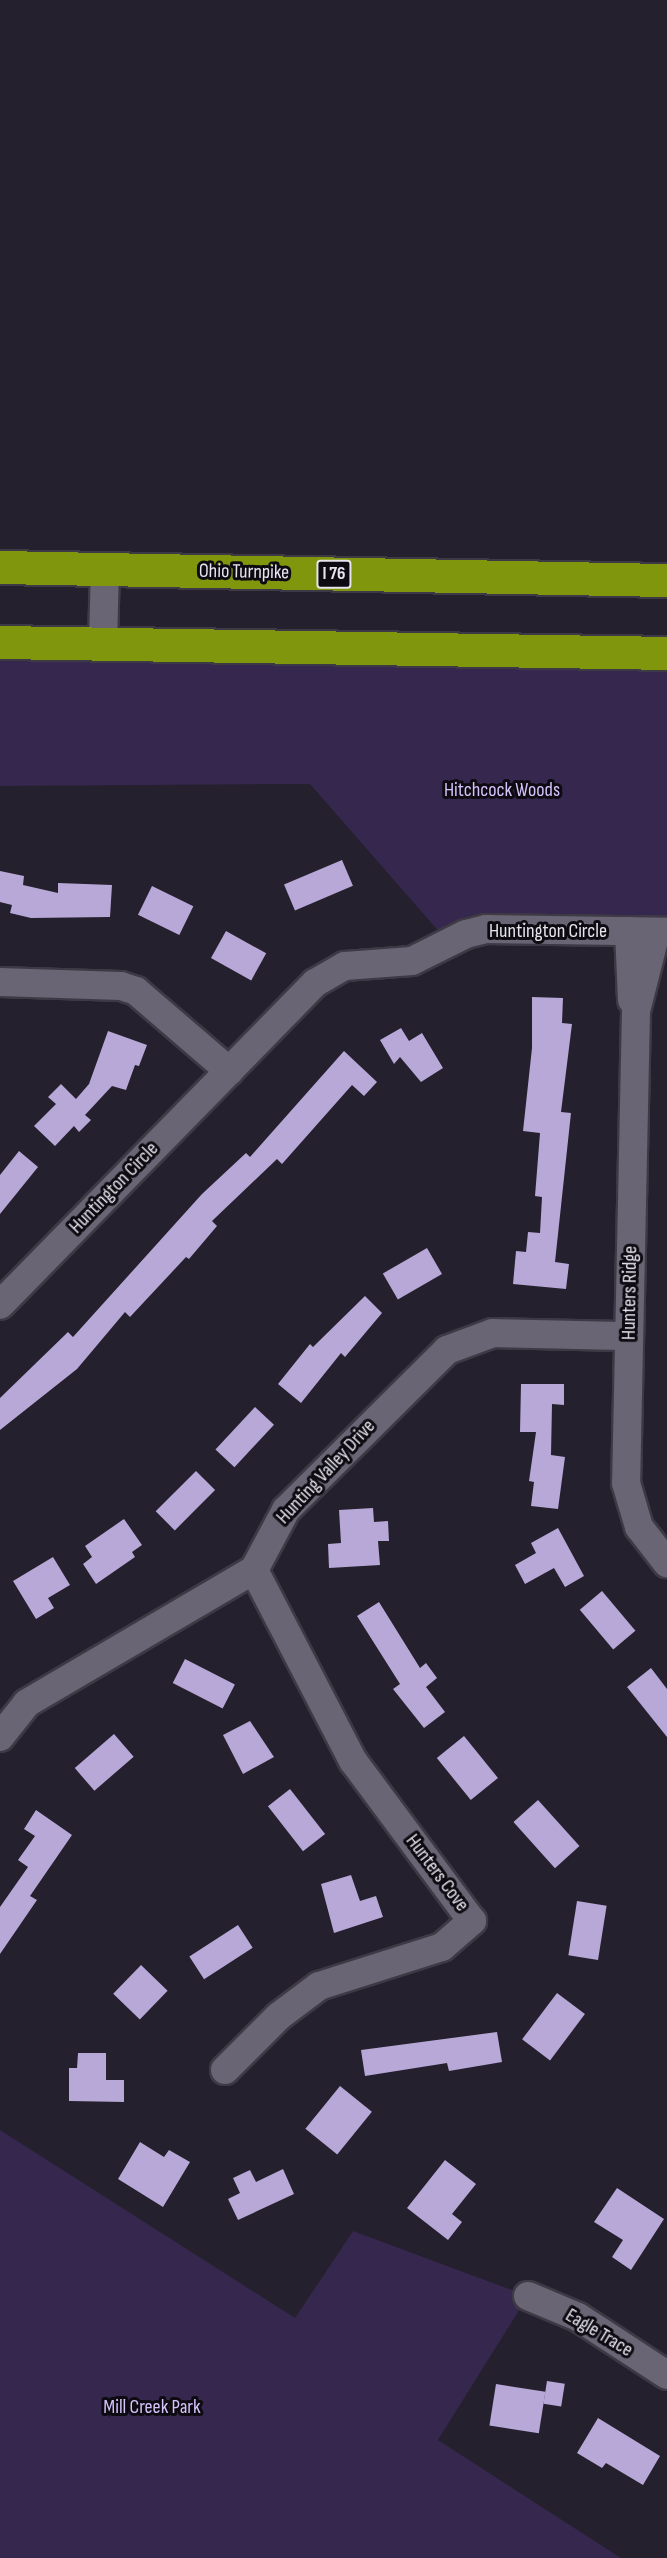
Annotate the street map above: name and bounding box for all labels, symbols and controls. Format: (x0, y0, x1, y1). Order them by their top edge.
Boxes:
street label: Ohio Turnpike (199, 559, 289, 585)
road number: I 76 (316, 559, 352, 589)
park label: Hitchcock Woods (444, 778, 560, 802)
street label: Huntington Circle (489, 919, 607, 943)
street label: Huntington Circle (64, 1137, 164, 1239)
street label: Hunters Ridge (617, 1246, 643, 1340)
street label: Hunting Valley Drive (272, 1415, 380, 1529)
street label: Hunters Cove (400, 1830, 474, 1916)
street label: Eagle Trace (561, 2304, 637, 2362)
park label: Mill Creek Park (103, 2395, 201, 2419)

